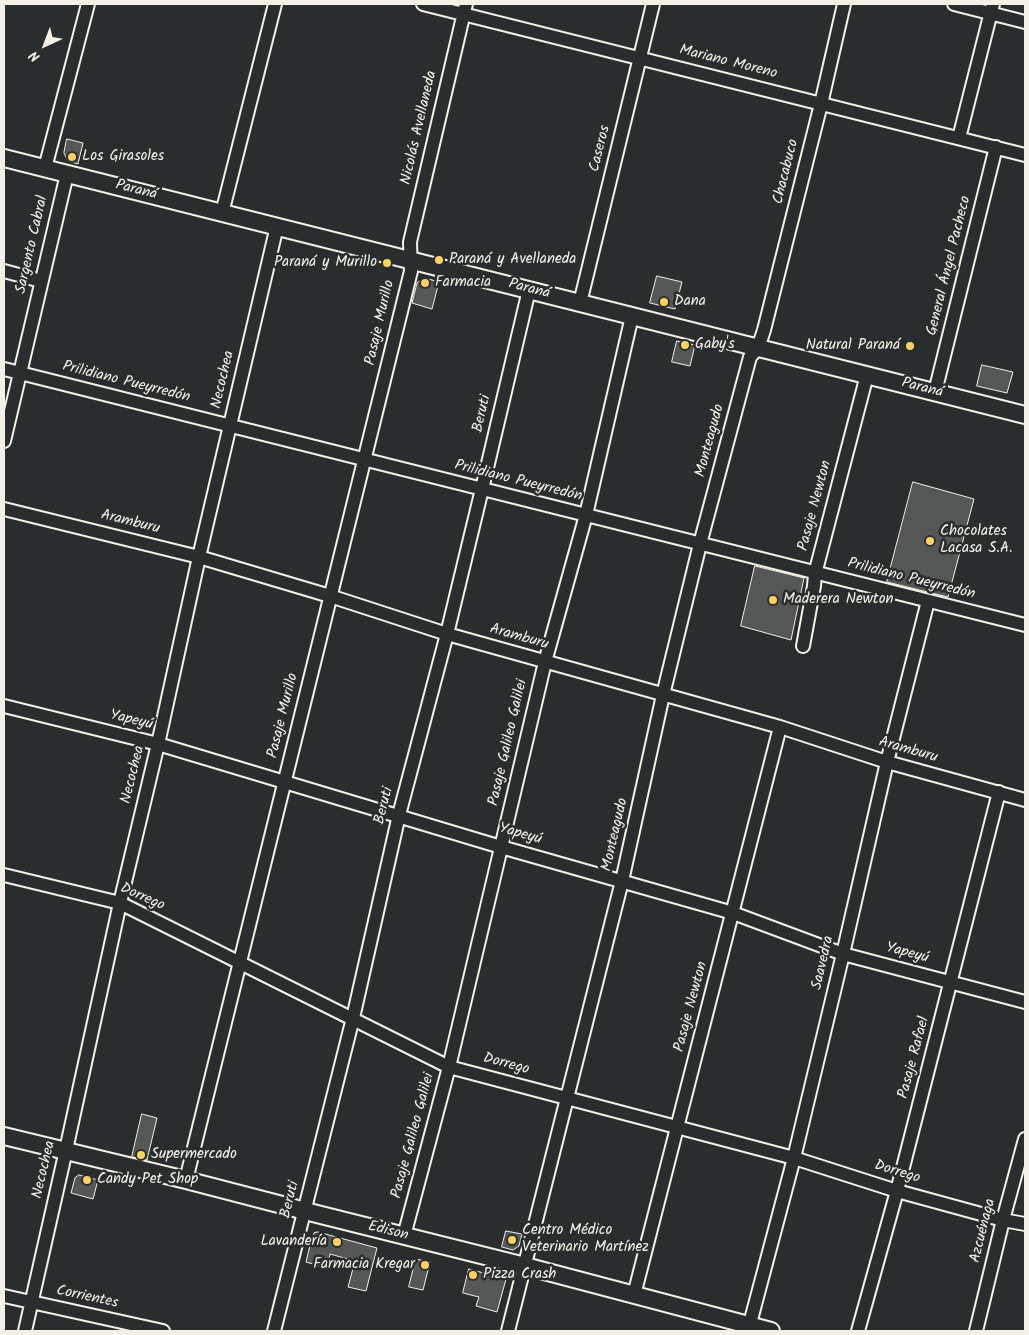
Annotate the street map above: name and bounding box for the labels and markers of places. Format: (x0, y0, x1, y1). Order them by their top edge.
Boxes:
place label: Los Girasoles (82, 148, 164, 166)
marker: Los Girasoles (66, 151, 78, 163)
place label: Paraná y Avellaneda (449, 251, 576, 269)
place label: Paraná y Murillo (274, 254, 377, 272)
marker: Paraná y Avellaneda (433, 254, 445, 266)
marker: Paraná y Murillo (381, 257, 393, 269)
place label: Farmacia (435, 274, 491, 292)
marker: Farmacia (419, 277, 431, 289)
place label: Dana (674, 293, 706, 311)
marker: Dana (658, 296, 670, 308)
place label: Gaby's (695, 336, 735, 354)
place label: Natural Paraná (806, 337, 900, 355)
marker: Gaby's (679, 339, 691, 351)
marker: Natural Paraná (904, 340, 916, 352)
place label: Chocolates Lacasa S.A. (940, 523, 1013, 558)
marker: Chocolates Lacasa S.A. (924, 535, 936, 547)
place label: Maderera Newton (783, 591, 893, 609)
marker: Maderera Newton (767, 594, 779, 606)
place label: Supermercado (151, 1146, 237, 1164)
marker: Supermercado (135, 1149, 147, 1161)
place label: Candy Pet Shop (97, 1171, 198, 1189)
marker: Candy Pet Shop (81, 1174, 93, 1186)
place label: Centro Médico Veterinario Martínez (522, 1222, 649, 1257)
place label: Lavandería (261, 1233, 327, 1251)
marker: Centro Médico Veterinario Martínez (506, 1234, 518, 1246)
marker: Lavandería (331, 1236, 343, 1248)
place label: Farmacia Kregar (313, 1256, 415, 1274)
marker: Farmacia Kregar (419, 1259, 431, 1271)
place label: Pizza Crash (483, 1266, 556, 1284)
marker: Pizza Crash (467, 1269, 479, 1281)

